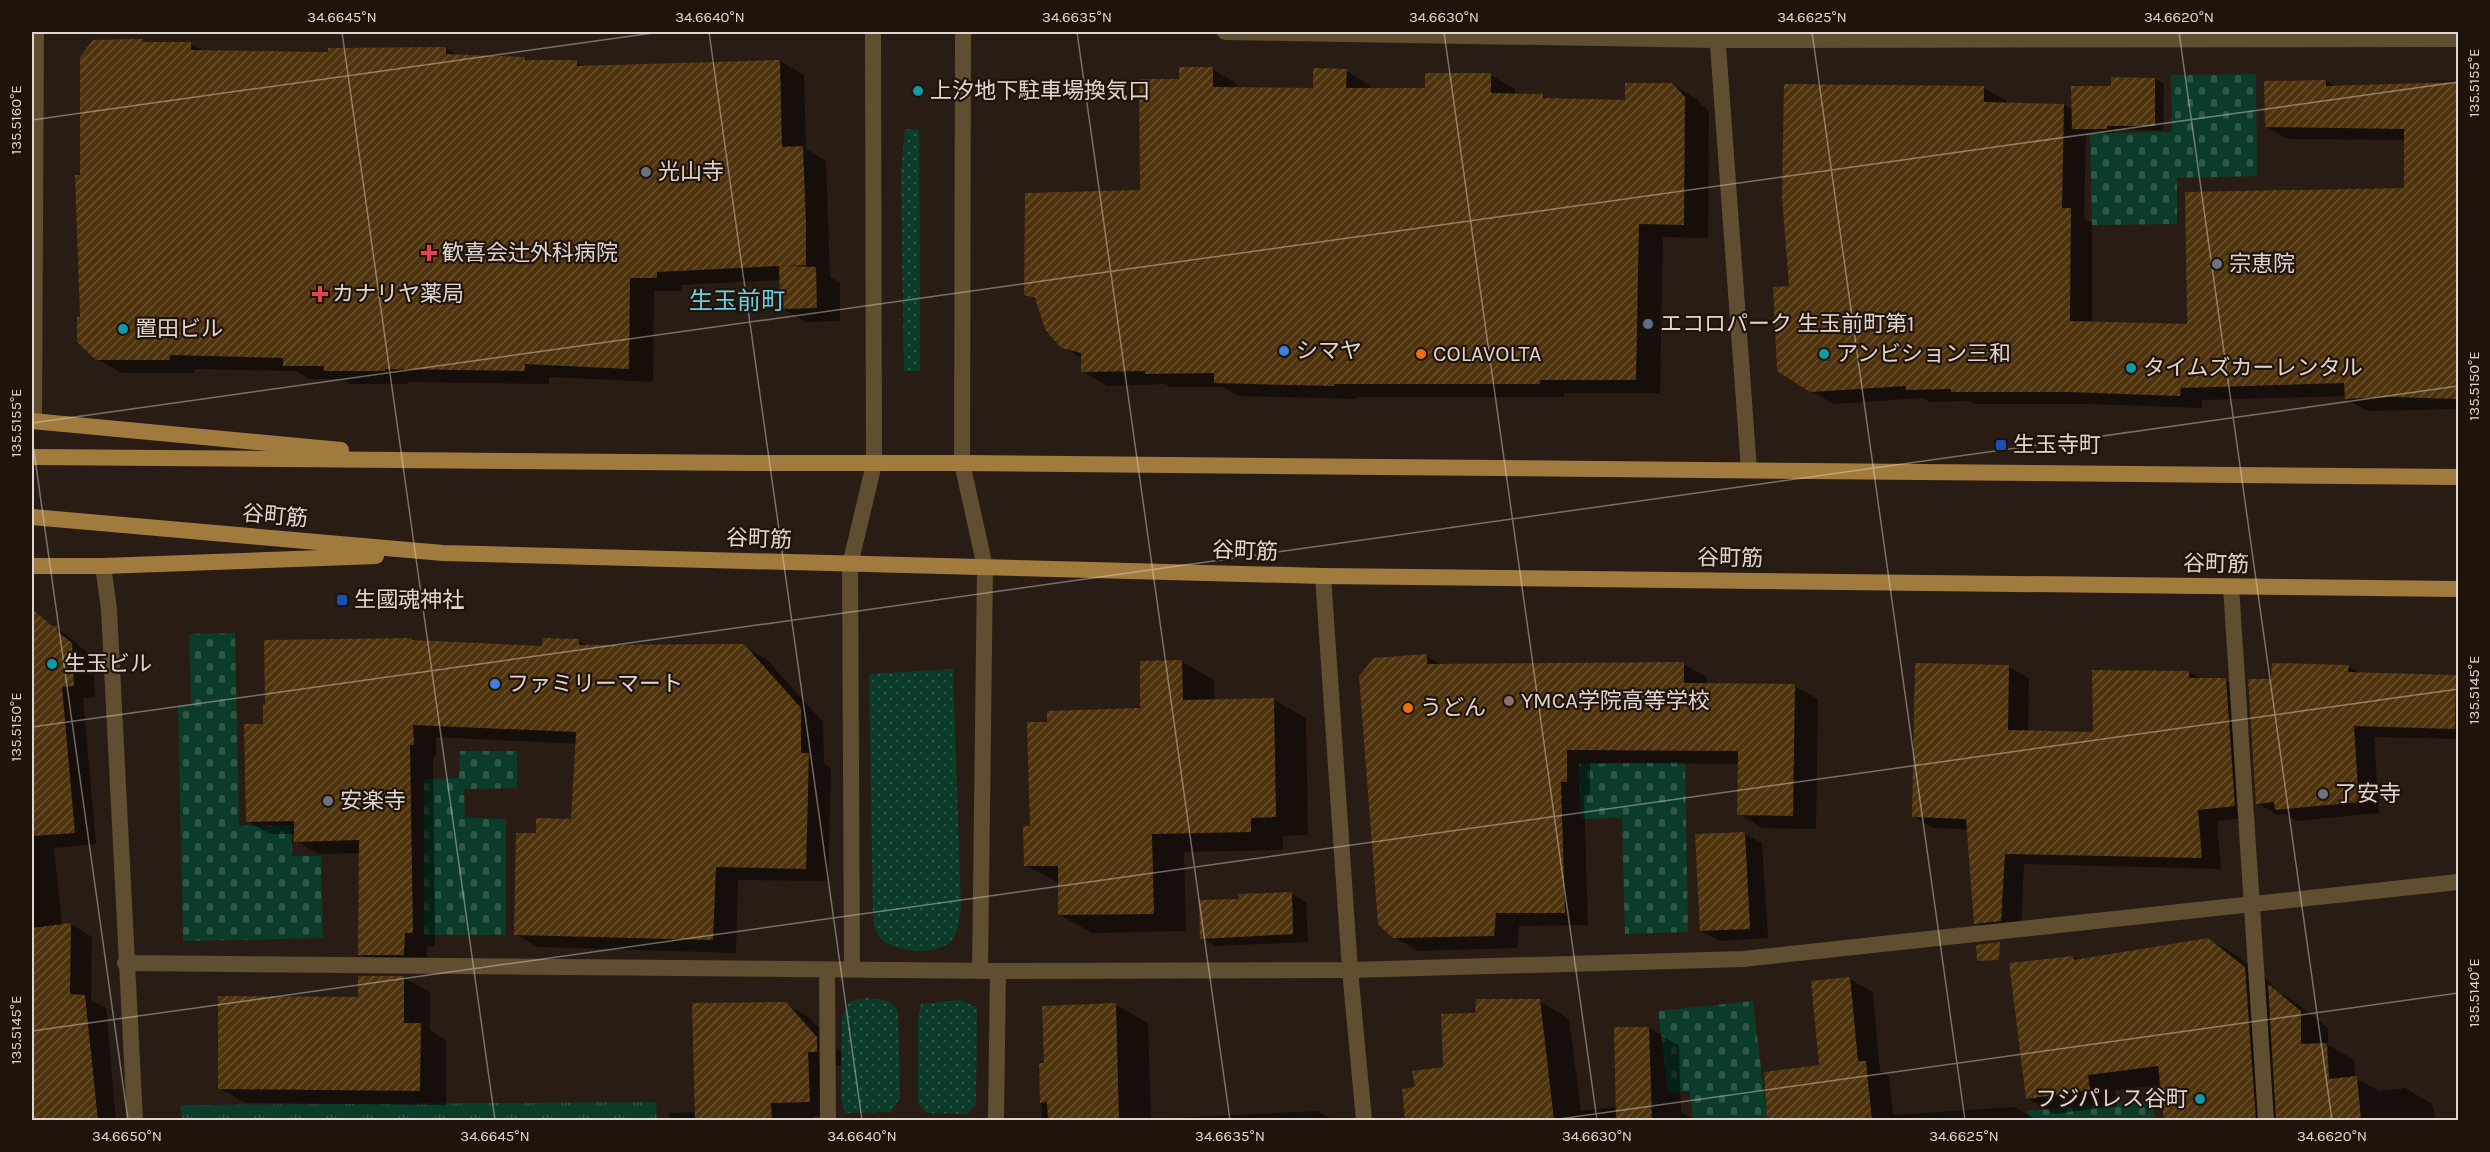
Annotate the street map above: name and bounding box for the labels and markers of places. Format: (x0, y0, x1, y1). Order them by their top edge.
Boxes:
place label: 上汐地下駐車場換気口 (930, 78, 1150, 104)
marker: 上汐地下駐車場換気口 (911, 84, 925, 98)
place label: 光山寺 (658, 159, 724, 185)
marker: 光山寺 (639, 165, 653, 179)
place label: 歓喜会辻外科病院 (442, 240, 618, 266)
marker: 歓喜会辻外科病院 (420, 244, 438, 262)
place label: 宗恵院 (2229, 251, 2295, 277)
marker: 宗恵院 (2210, 257, 2224, 271)
place label: カナリヤ薬局 (332, 281, 464, 307)
marker: カナリヤ薬局 (313, 287, 327, 301)
place label: エコロパーク 生玉前町第1 (1660, 311, 1915, 337)
place label: 置田ビル (135, 316, 223, 342)
marker: エコロパーク 生玉前町第1 (1641, 317, 1655, 331)
marker: 置田ビル (116, 322, 130, 336)
place label: シマヤ (1296, 338, 1362, 364)
place label: COLAVOLTA (1433, 341, 1542, 367)
place label: アンビション三和 (1836, 341, 2011, 367)
marker: シマヤ (1277, 344, 1291, 358)
marker: COLAVOLTA (1414, 347, 1428, 361)
marker: アンビション三和 (1817, 347, 1831, 361)
place label: タイムズカーレンタル (2143, 355, 2363, 381)
marker: タイムズカーレンタル (2124, 361, 2138, 375)
place label: 生玉寺町 (2013, 432, 2101, 458)
marker: 生玉寺町 (1994, 438, 2008, 452)
place label: 生國魂神社 (354, 587, 464, 613)
marker: 生國魂神社 (335, 593, 349, 607)
place label: 生玉ビル (64, 651, 152, 677)
marker: 生玉ビル (45, 657, 59, 671)
place label: ファミリーマート (507, 671, 683, 697)
marker: ファミリーマート (488, 677, 502, 691)
place label: YMCA学院高等学校 (1521, 688, 1710, 714)
marker: YMCA学院高等学校 (1502, 694, 1516, 708)
place label: うどん (1420, 695, 1486, 721)
marker: うどん (1401, 701, 1415, 715)
place label: 了安寺 (2335, 781, 2401, 807)
marker: 了安寺 (2316, 787, 2330, 801)
place label: 安楽寺 (340, 788, 406, 814)
marker: 安楽寺 (321, 794, 335, 808)
place label: フジパレス谷町 (2035, 1086, 2188, 1112)
marker: フジパレス谷町 (2193, 1092, 2207, 1106)

